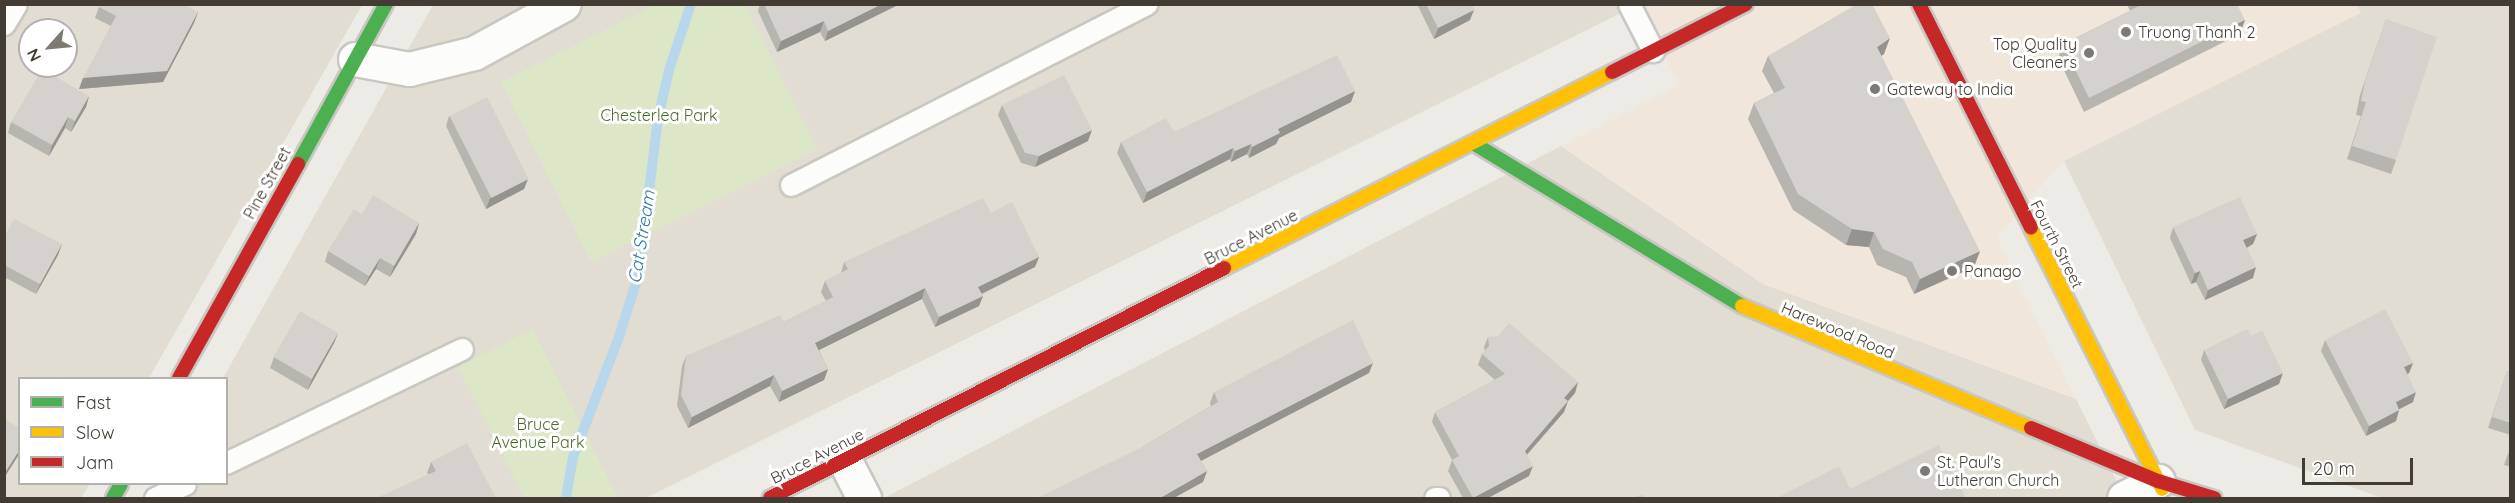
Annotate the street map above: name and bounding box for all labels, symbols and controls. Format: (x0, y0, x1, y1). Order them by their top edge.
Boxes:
north arrow (18, 18, 78, 78)
place label: Truong Thanh 2 (2138, 22, 2255, 42)
marker: Truong Thanh 2 (2119, 25, 2133, 39)
place label: Top Quality Cleaners (1993, 34, 2077, 72)
text: N (22, 45, 45, 65)
marker: Top Quality Cleaners (2082, 46, 2096, 60)
place label: Gateway to India (1887, 79, 2013, 99)
marker: Gateway to India (1868, 82, 1882, 96)
park label: Chesterlea Park (600, 105, 718, 125)
street label: Pine Street (239, 144, 295, 222)
water label: Cat Stream (624, 189, 660, 285)
street label: Fourth Street (2027, 197, 2087, 291)
street label: Bruce Avenue (1201, 205, 1301, 269)
place label: Panago (1964, 261, 2021, 281)
marker: Panago (1945, 264, 1959, 278)
street label: Harewood Road (1778, 297, 1898, 363)
legend (18, 377, 228, 485)
text: Fast (76, 391, 111, 414)
park label: Bruce Avenue Park (492, 414, 584, 452)
text: Slow (76, 421, 114, 444)
street label: Bruce Avenue (767, 424, 867, 488)
scale bar (2305, 446, 2416, 484)
text: Jam (76, 451, 114, 474)
place label: St. Paul's Lutheran Church (1937, 452, 2059, 490)
text: 20 m (2313, 457, 2355, 480)
marker: St. Paul's Lutheran Church (1918, 464, 1932, 478)

